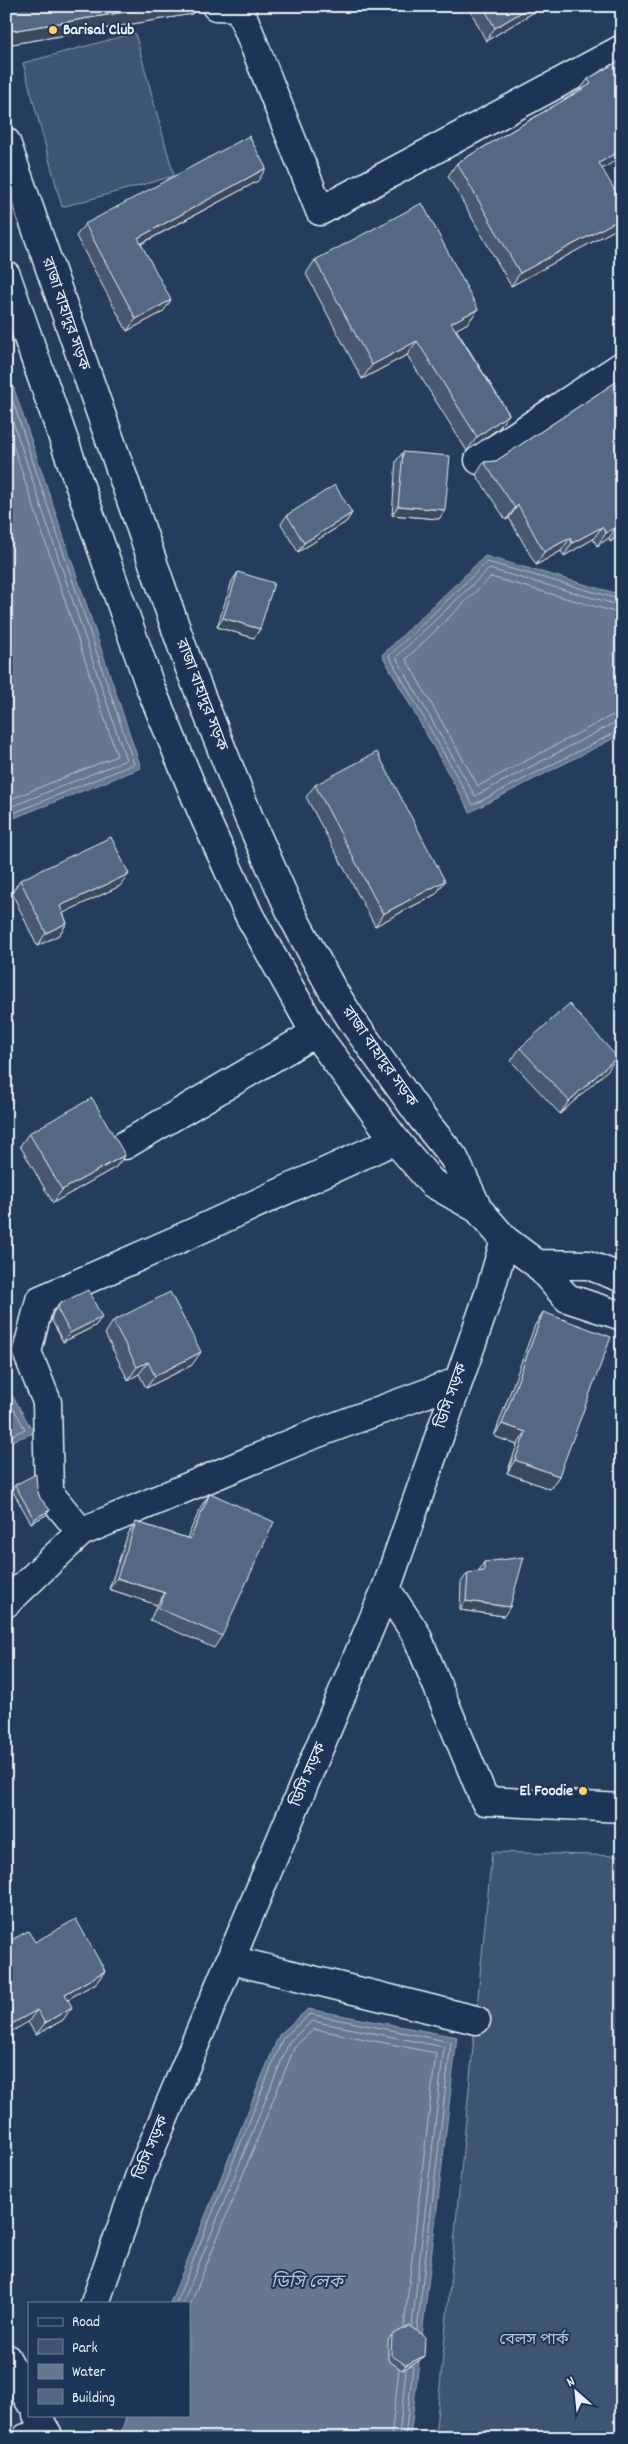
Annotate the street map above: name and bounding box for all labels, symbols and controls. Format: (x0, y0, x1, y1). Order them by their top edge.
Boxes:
place label: Barisal Club (63, 19, 134, 42)
marker: Barisal Club (47, 24, 59, 36)
street label: রাজা বাহাদুর সড়ক (35, 253, 96, 375)
street label: রাজা বাহাদুর সড়ক (169, 635, 233, 755)
street label: রাজা বাহাদুর সড়ক (335, 1001, 423, 1113)
street label: ডিসি সড়ক (430, 1359, 474, 1433)
street label: ডিসি সড়ক (285, 1738, 333, 1812)
place label: El Foodie (519, 1780, 573, 1803)
marker: El Foodie (577, 1785, 589, 1797)
street label: ডিসি সড়ক (128, 2111, 176, 2185)
water label: ডিসি লেক (271, 2270, 346, 2296)
legend (28, 2302, 190, 2416)
text: Road (72, 2312, 100, 2334)
park label: বেলস পার্ক (499, 2329, 570, 2352)
text: Park (72, 2338, 98, 2360)
text: Water (72, 2362, 106, 2384)
north arrow (550, 2366, 600, 2416)
text: N (563, 2372, 579, 2393)
text: Building (72, 2388, 115, 2410)

